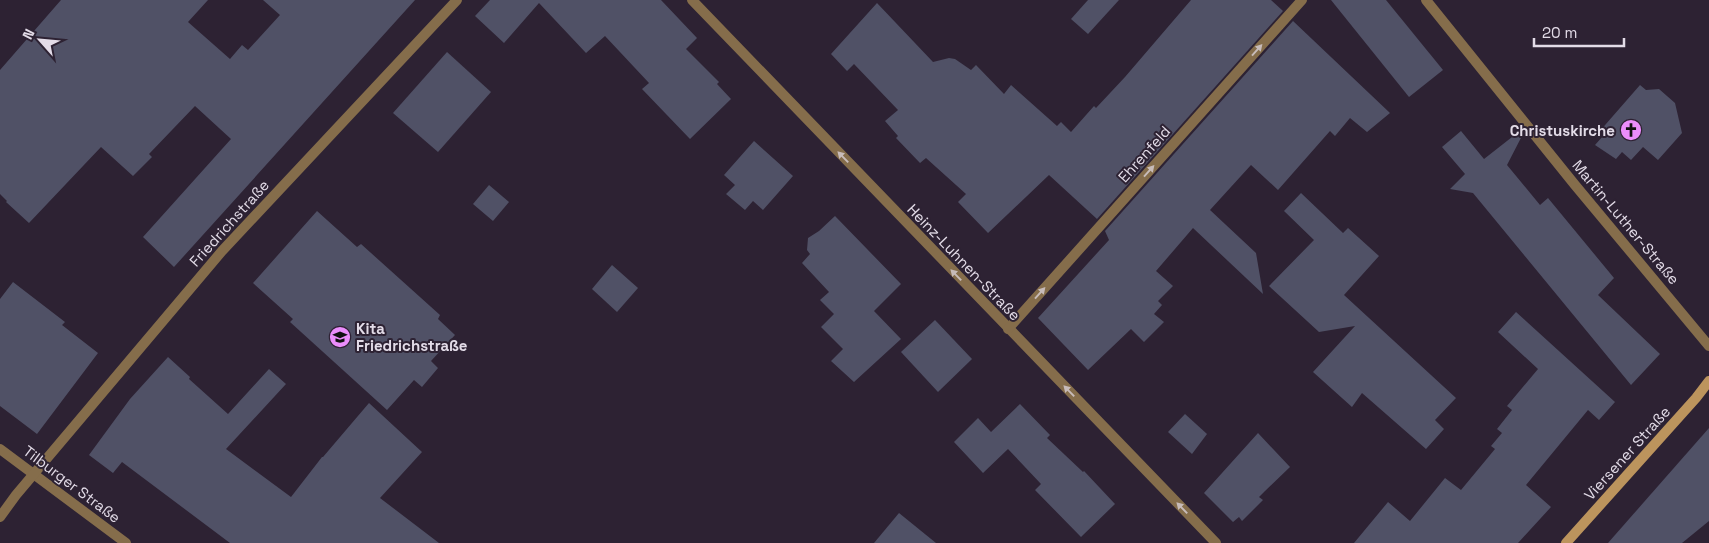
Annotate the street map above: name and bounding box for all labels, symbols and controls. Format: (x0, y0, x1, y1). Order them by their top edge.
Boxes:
north arrow (15, 15, 65, 65)
scale bar (1534, 15, 1624, 47)
text: 20 m (1542, 23, 1577, 42)
text: N (18, 26, 39, 42)
one-way arrow (1251, 45, 1263, 57)
church icon: Christuskirche (1619, 118, 1643, 142)
place label: Christuskirche (1510, 121, 1615, 140)
street label: Ehrenfeld (1114, 122, 1174, 186)
one-way arrow (837, 152, 849, 164)
street label: Martin-Luther-Straße (1568, 156, 1684, 288)
one-way arrow (1143, 166, 1155, 178)
street label: Friedrichstraße (185, 176, 273, 270)
street label: Heinz-Luhnen-Straße (903, 200, 1025, 324)
one-way arrow (950, 269, 962, 281)
one-way arrow (1034, 287, 1046, 299)
place label: Kita Friedrichstraße (356, 319, 468, 355)
school or university icon: Kita Friedrichstraße (328, 325, 352, 349)
one-way arrow (1063, 386, 1075, 398)
street label: Viersener Straße (1580, 402, 1674, 504)
street label: Tilburger Straße (20, 441, 124, 527)
one-way arrow (1176, 502, 1188, 514)

